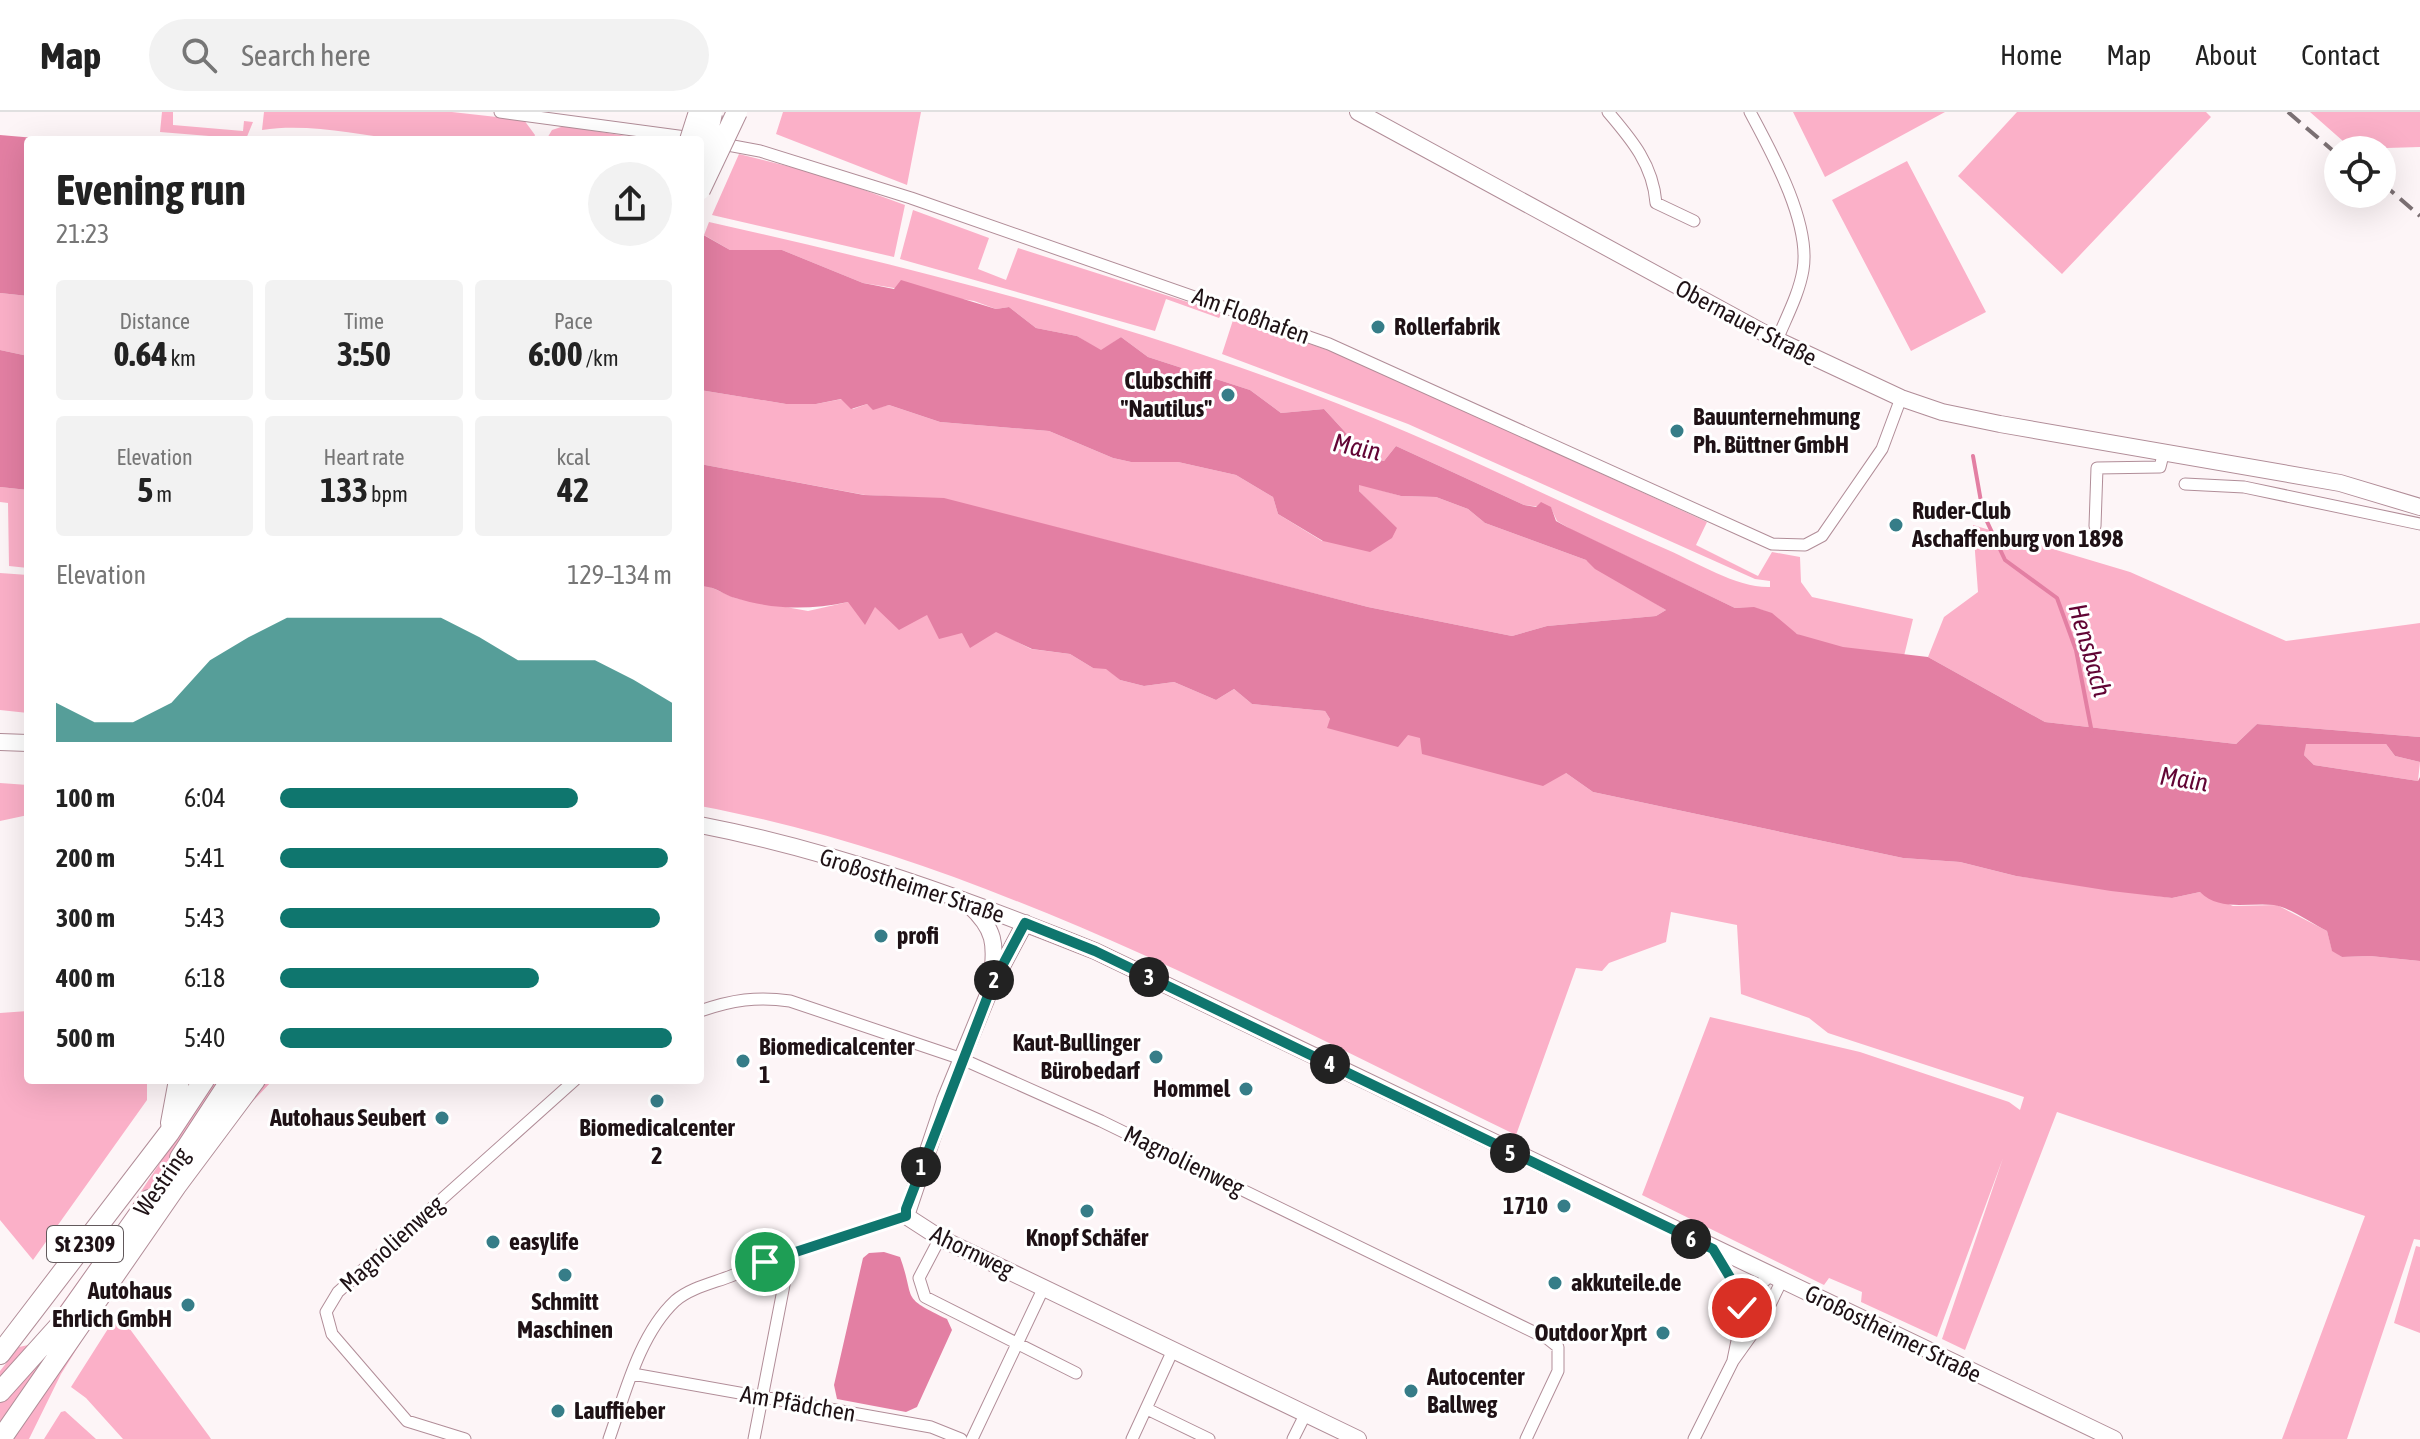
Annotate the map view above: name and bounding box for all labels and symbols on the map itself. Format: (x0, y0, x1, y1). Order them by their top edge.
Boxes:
street label: Obernauer Straße (1671, 274, 1821, 371)
street label: Am Floßhafen (1189, 282, 1313, 349)
place label: Rollerfabrik (1394, 313, 1500, 340)
marker: Rollerfabrik (1369, 318, 1387, 336)
place label: Clubschiff "Nautilus" (1121, 367, 1213, 422)
marker: Clubschiff "Nautilus" (1219, 386, 1237, 404)
place label: Bauunternehmung Ph. Büttner GmbH (1693, 403, 1861, 458)
marker: Bauunternehmung Ph. Büttner GmbH (1668, 422, 1686, 440)
water label: Main (1330, 427, 1384, 467)
place label: Ruder-Club Aschaffenburg von 1898 (1911, 497, 2123, 552)
marker: Ruder-Club Aschaffenburg von 1898 (1887, 516, 1905, 534)
water label: Hensbach (2062, 600, 2118, 700)
water label: Main (2158, 760, 2210, 798)
street label: Großostheimer Straße (816, 843, 1008, 928)
place label: profi (897, 922, 939, 949)
marker: profi (872, 927, 890, 945)
pin: 3 (1129, 957, 1169, 997)
pin: 2 (974, 960, 1014, 1000)
place label: Kaut-Bullinger Bürobedarf (1012, 1029, 1141, 1084)
place label: Biomedicalcenter 1 (759, 1033, 915, 1088)
pin: 4 (1310, 1044, 1350, 1084)
marker: Kaut-Bullinger Bürobedarf (1147, 1048, 1165, 1066)
marker: Biomedicalcenter 1 (734, 1052, 752, 1070)
place label: Hommel (1153, 1075, 1231, 1102)
marker: Hommel (1237, 1080, 1255, 1098)
marker: Biomedicalcenter 2 (648, 1092, 666, 1110)
place label: Autohaus Seubert (269, 1104, 426, 1131)
marker: Autohaus Seubert (433, 1109, 451, 1127)
place label: Biomedicalcenter 2 (579, 1114, 736, 1169)
street label: Magnolienweg (1120, 1120, 1249, 1202)
pin: 5 (1490, 1133, 1530, 1173)
street label: Westring (128, 1142, 195, 1221)
pin: 1 (901, 1147, 941, 1187)
street label: Magnolienweg (334, 1190, 450, 1297)
place label: 1710 (1503, 1192, 1548, 1219)
marker: 1710 (1555, 1197, 1573, 1215)
marker: Knopf Schäfer (1078, 1202, 1096, 1220)
pin: 6 (1671, 1219, 1711, 1259)
street label: Ahornweg (926, 1220, 1019, 1283)
place label: Knopf Schäfer (1026, 1224, 1149, 1251)
road number: St 2309 (47, 1226, 123, 1262)
place label: easylife (509, 1228, 579, 1255)
pin (731, 1228, 799, 1296)
marker: easylife (484, 1233, 502, 1251)
marker: Schmitt Maschinen (556, 1266, 574, 1284)
place label: akkuteile.de (1571, 1269, 1682, 1296)
marker: akkuteile.de (1546, 1274, 1564, 1292)
pin (1708, 1274, 1776, 1342)
place label: Autohaus Ehrlich GmbH (52, 1277, 173, 1332)
street label: Großostheimer Straße (1801, 1279, 1986, 1388)
place label: Schmitt Maschinen (517, 1288, 613, 1343)
marker: Autohaus Ehrlich GmbH (179, 1296, 197, 1314)
place label: Outdoor Xprt (1534, 1319, 1647, 1346)
marker: Outdoor Xprt (1654, 1324, 1672, 1342)
place label: Autocenter Ballweg (1426, 1363, 1525, 1418)
street label: Am Pfädchen (738, 1380, 858, 1427)
marker: Autocenter Ballweg (1402, 1382, 1420, 1400)
place label: Lauffieber (574, 1397, 666, 1424)
marker: Lauffieber (549, 1402, 567, 1420)

